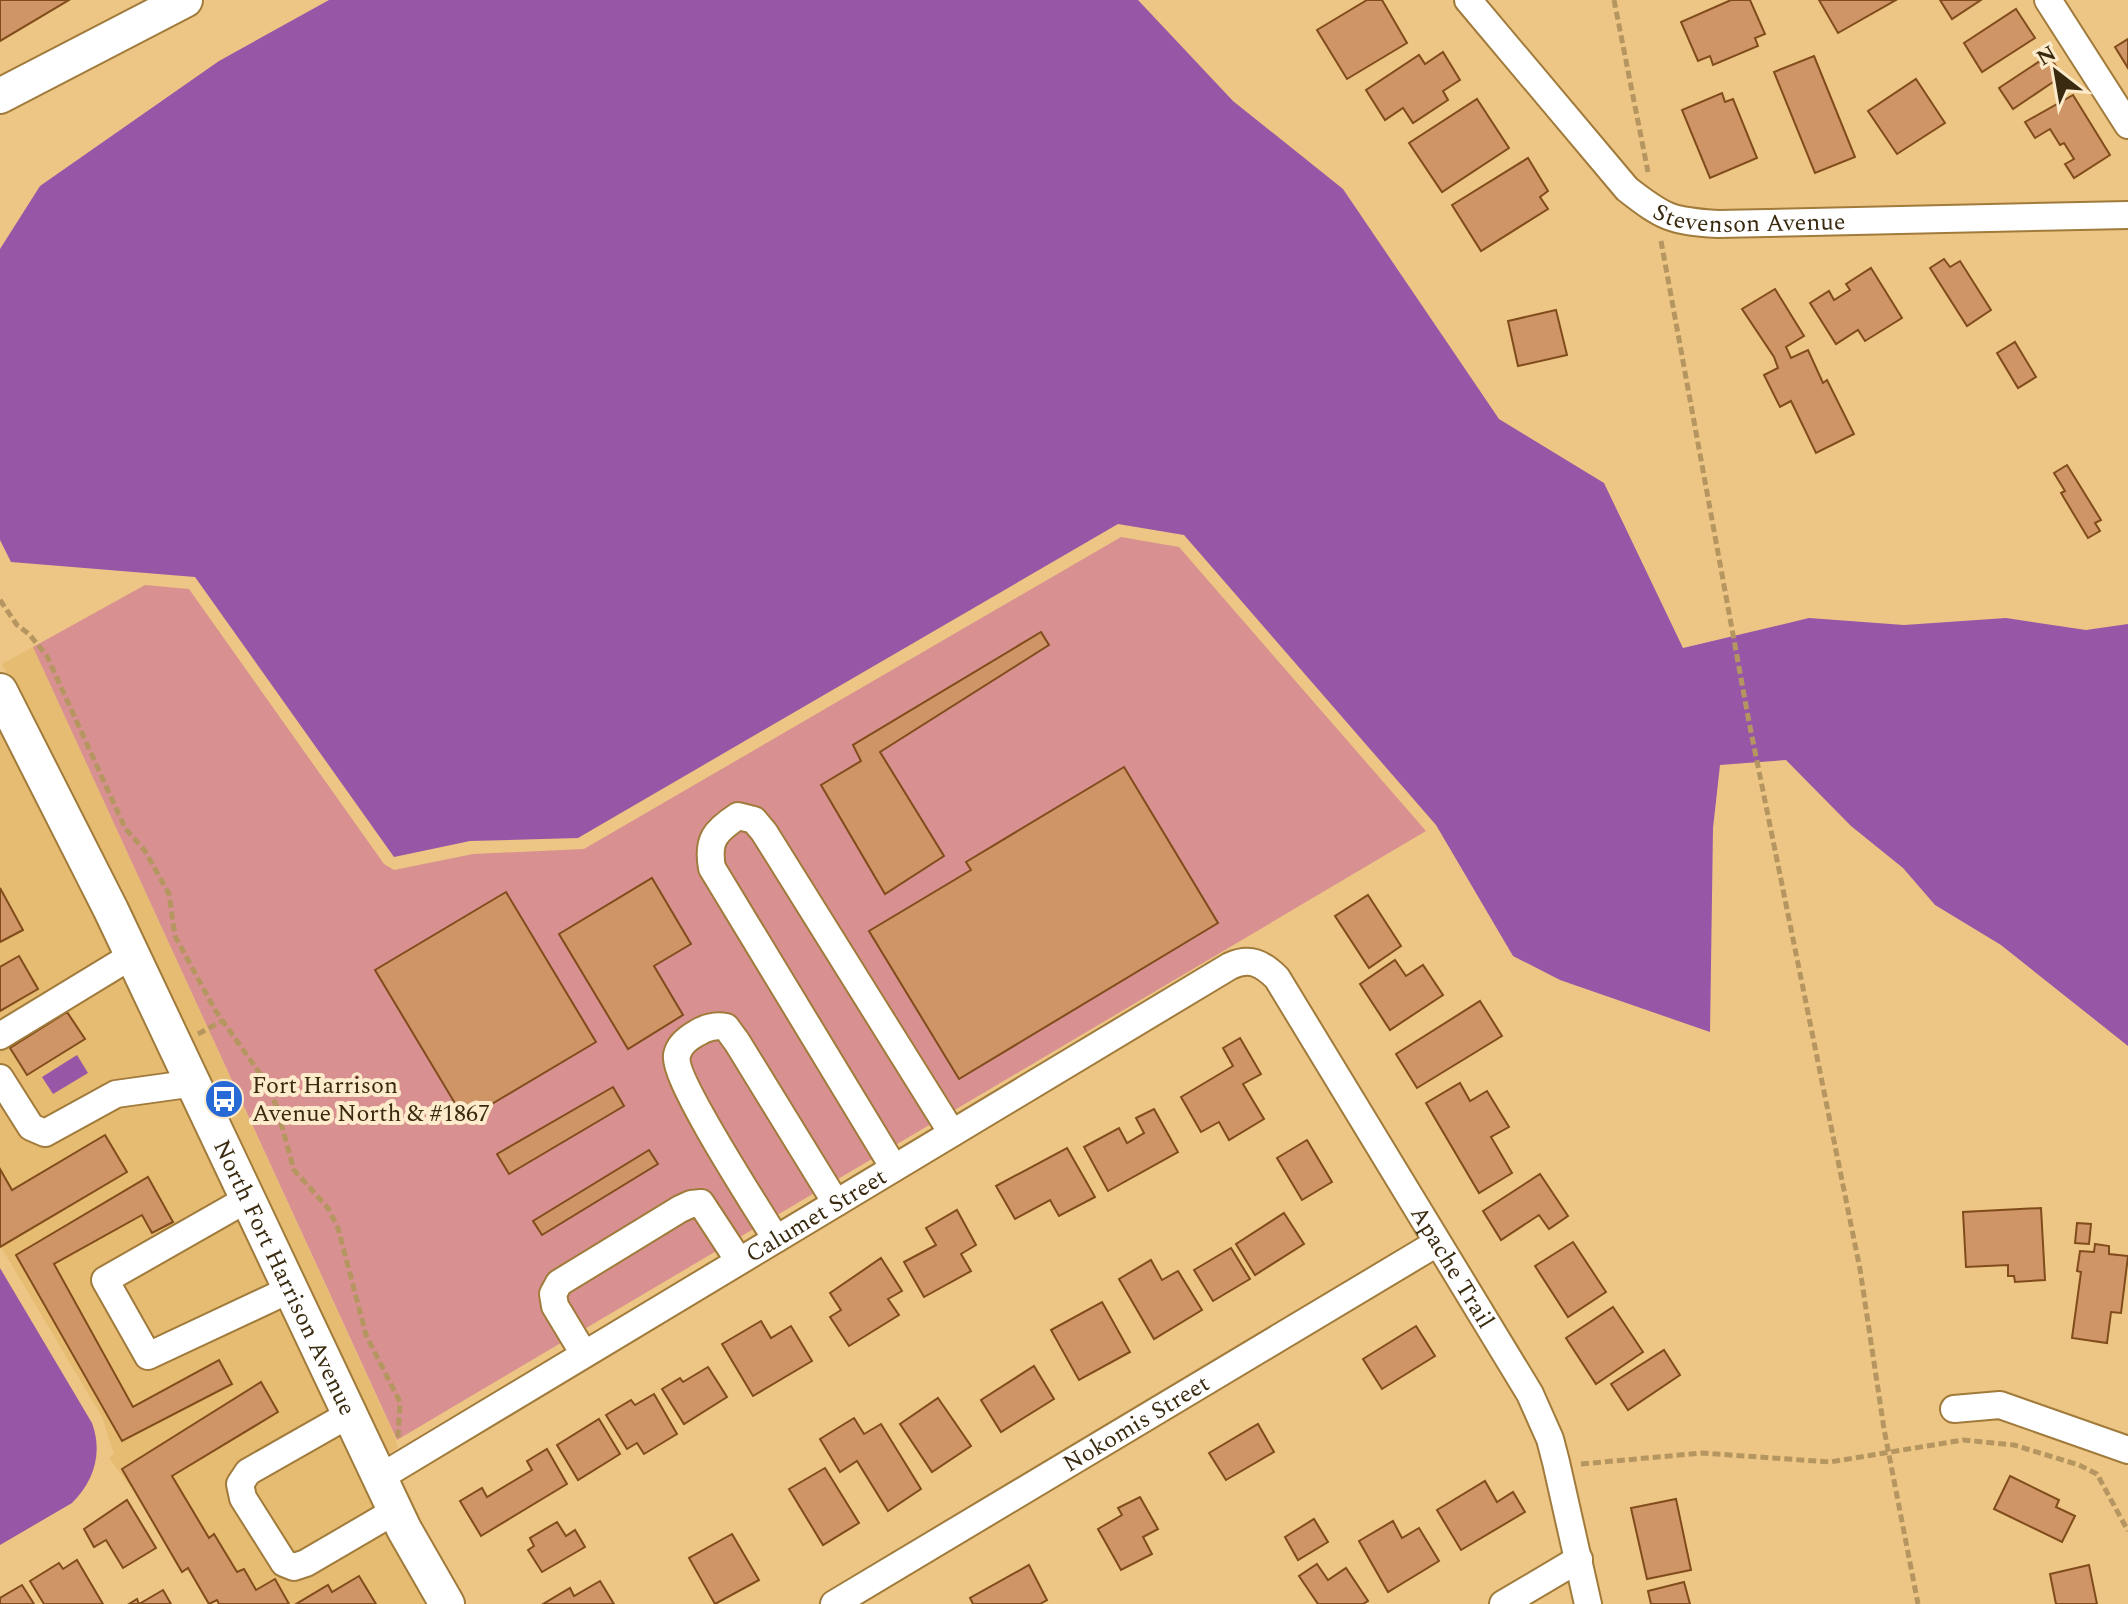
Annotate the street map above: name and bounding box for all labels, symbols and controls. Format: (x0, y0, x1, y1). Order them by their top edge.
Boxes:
north arrow (2016, 32, 2096, 112)
text: N (2030, 37, 2063, 75)
street label: Stevenson Avenue (1646, 194, 1846, 243)
place label: Fort Harrison Avenue North & #1867 (252, 1068, 490, 1132)
bus stop icon: Fort Harrison Avenue North & #1867 (203, 1078, 245, 1120)
street label: North Fort Harrison Avenue (203, 1134, 365, 1422)
street label: Calumet Street (739, 1159, 894, 1272)
street label: Apache Trail (1401, 1199, 1503, 1336)
street label: Nokomis Street (1056, 1366, 1217, 1482)

